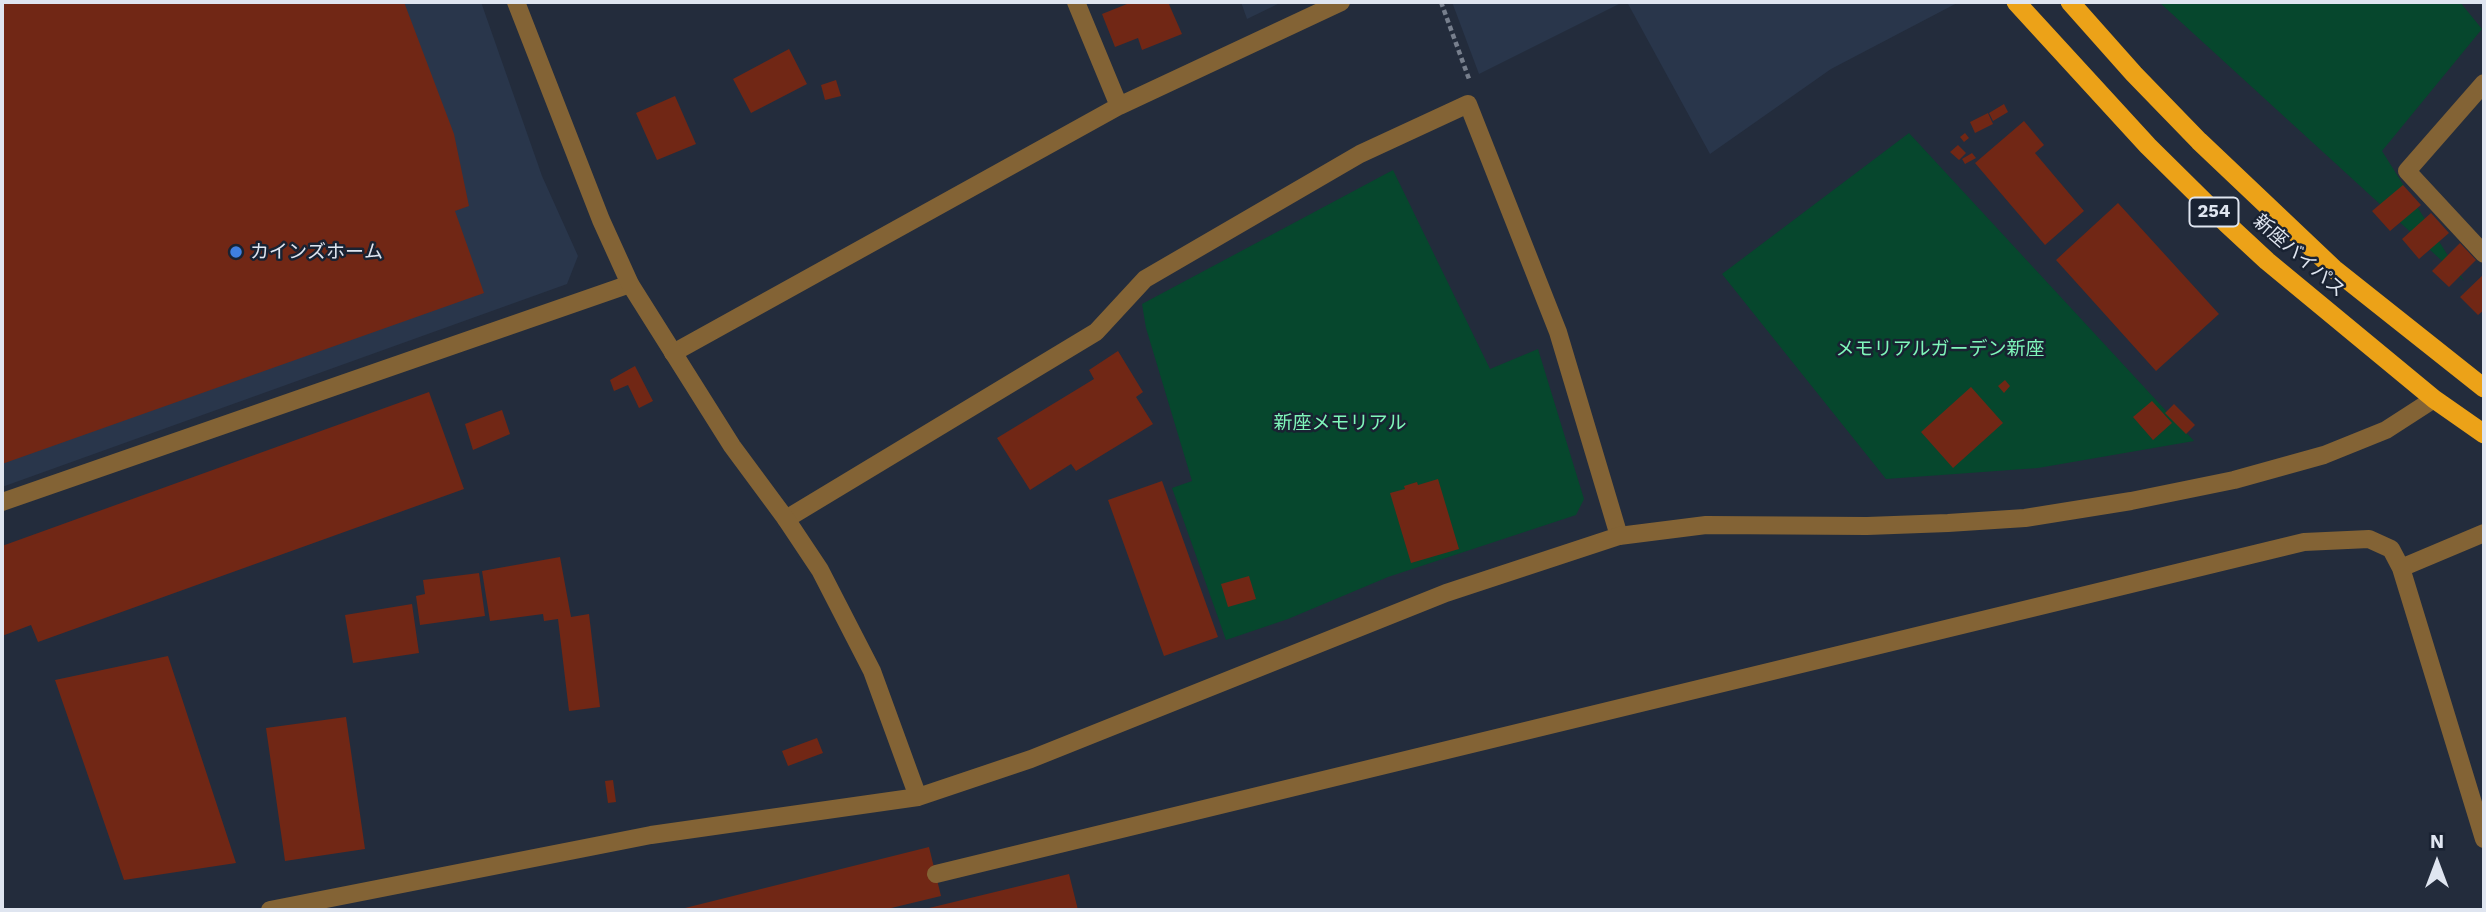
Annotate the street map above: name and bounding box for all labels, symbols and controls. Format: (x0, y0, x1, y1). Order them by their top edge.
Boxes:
road number: 254 (2190, 197, 2238, 226)
street label: 新座バイパス (2249, 210, 2349, 302)
place label: カインズホーム (250, 241, 383, 263)
marker: カインズホーム (228, 244, 244, 260)
park label: メモリアルガーデン新座 (1836, 338, 2044, 360)
park label: 新座メモリアル (1274, 412, 1406, 434)
north arrow (2402, 828, 2472, 898)
text: N (2430, 830, 2444, 853)

